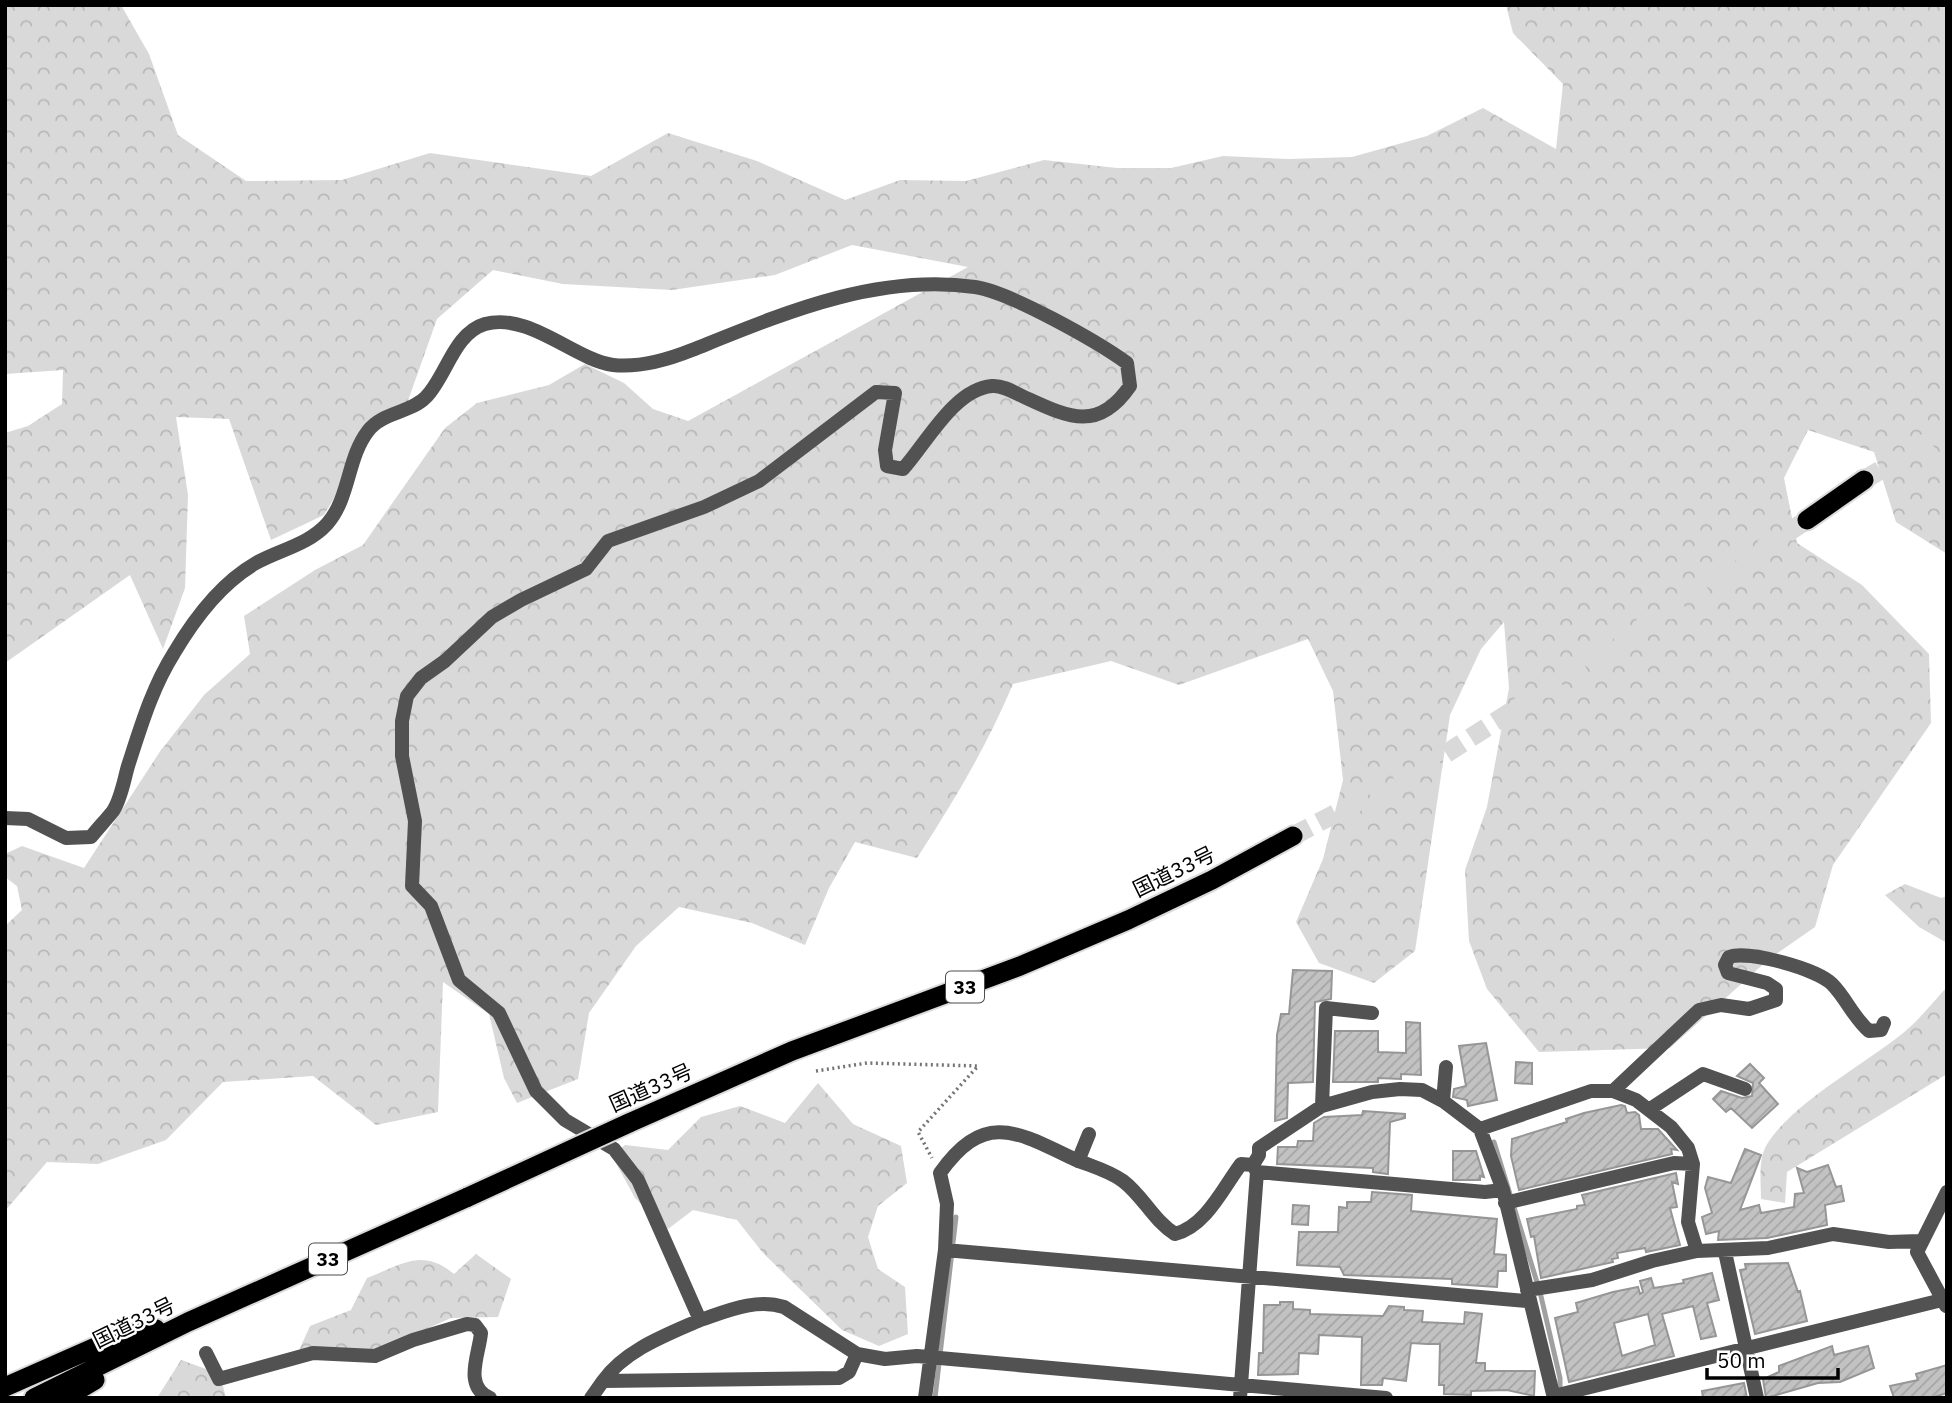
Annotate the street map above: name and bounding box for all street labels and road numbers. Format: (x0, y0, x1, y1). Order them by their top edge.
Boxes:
street label: 国道33号 (1128, 839, 1219, 903)
road number: 33 (946, 972, 984, 1002)
street label: 国道33号 (605, 1056, 697, 1118)
road number: 33 (309, 1244, 347, 1274)
street label: 国道33号 (88, 1290, 179, 1354)

